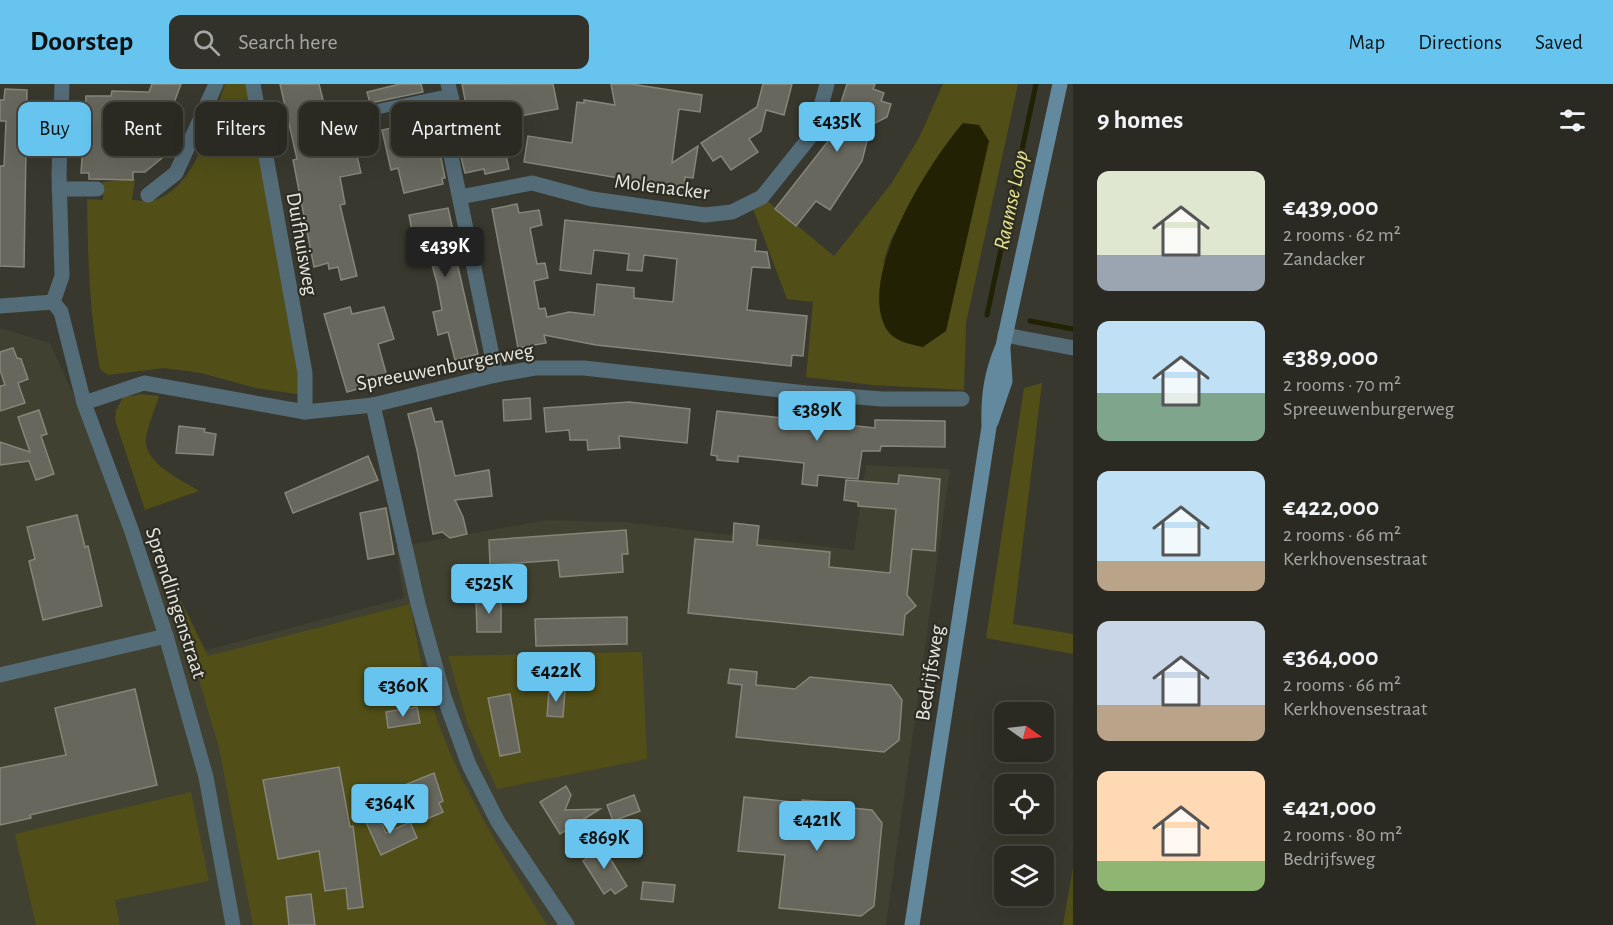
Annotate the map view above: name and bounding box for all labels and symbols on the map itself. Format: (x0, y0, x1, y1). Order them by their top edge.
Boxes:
pin: €435K (795, 102, 879, 153)
water label: Raamse Loop (990, 148, 1033, 252)
street label: Molenacker (613, 171, 711, 203)
street label: Duifhuisweg (283, 191, 322, 298)
pin: €439K (403, 227, 487, 278)
street label: Spreeuwenburgerweg (355, 339, 536, 394)
pin: €389K (775, 391, 859, 442)
street label: Sprendlingenstraat (142, 525, 210, 681)
pin: €525K (447, 564, 531, 615)
street label: Bedrijfsweg (912, 623, 948, 722)
pin: €422K (514, 652, 598, 703)
pin: €360K (361, 667, 445, 718)
north arrow (994, 702, 1054, 762)
pin: €364K (348, 784, 432, 835)
pin: €421K (775, 801, 859, 852)
pin: €869K (562, 819, 646, 870)

